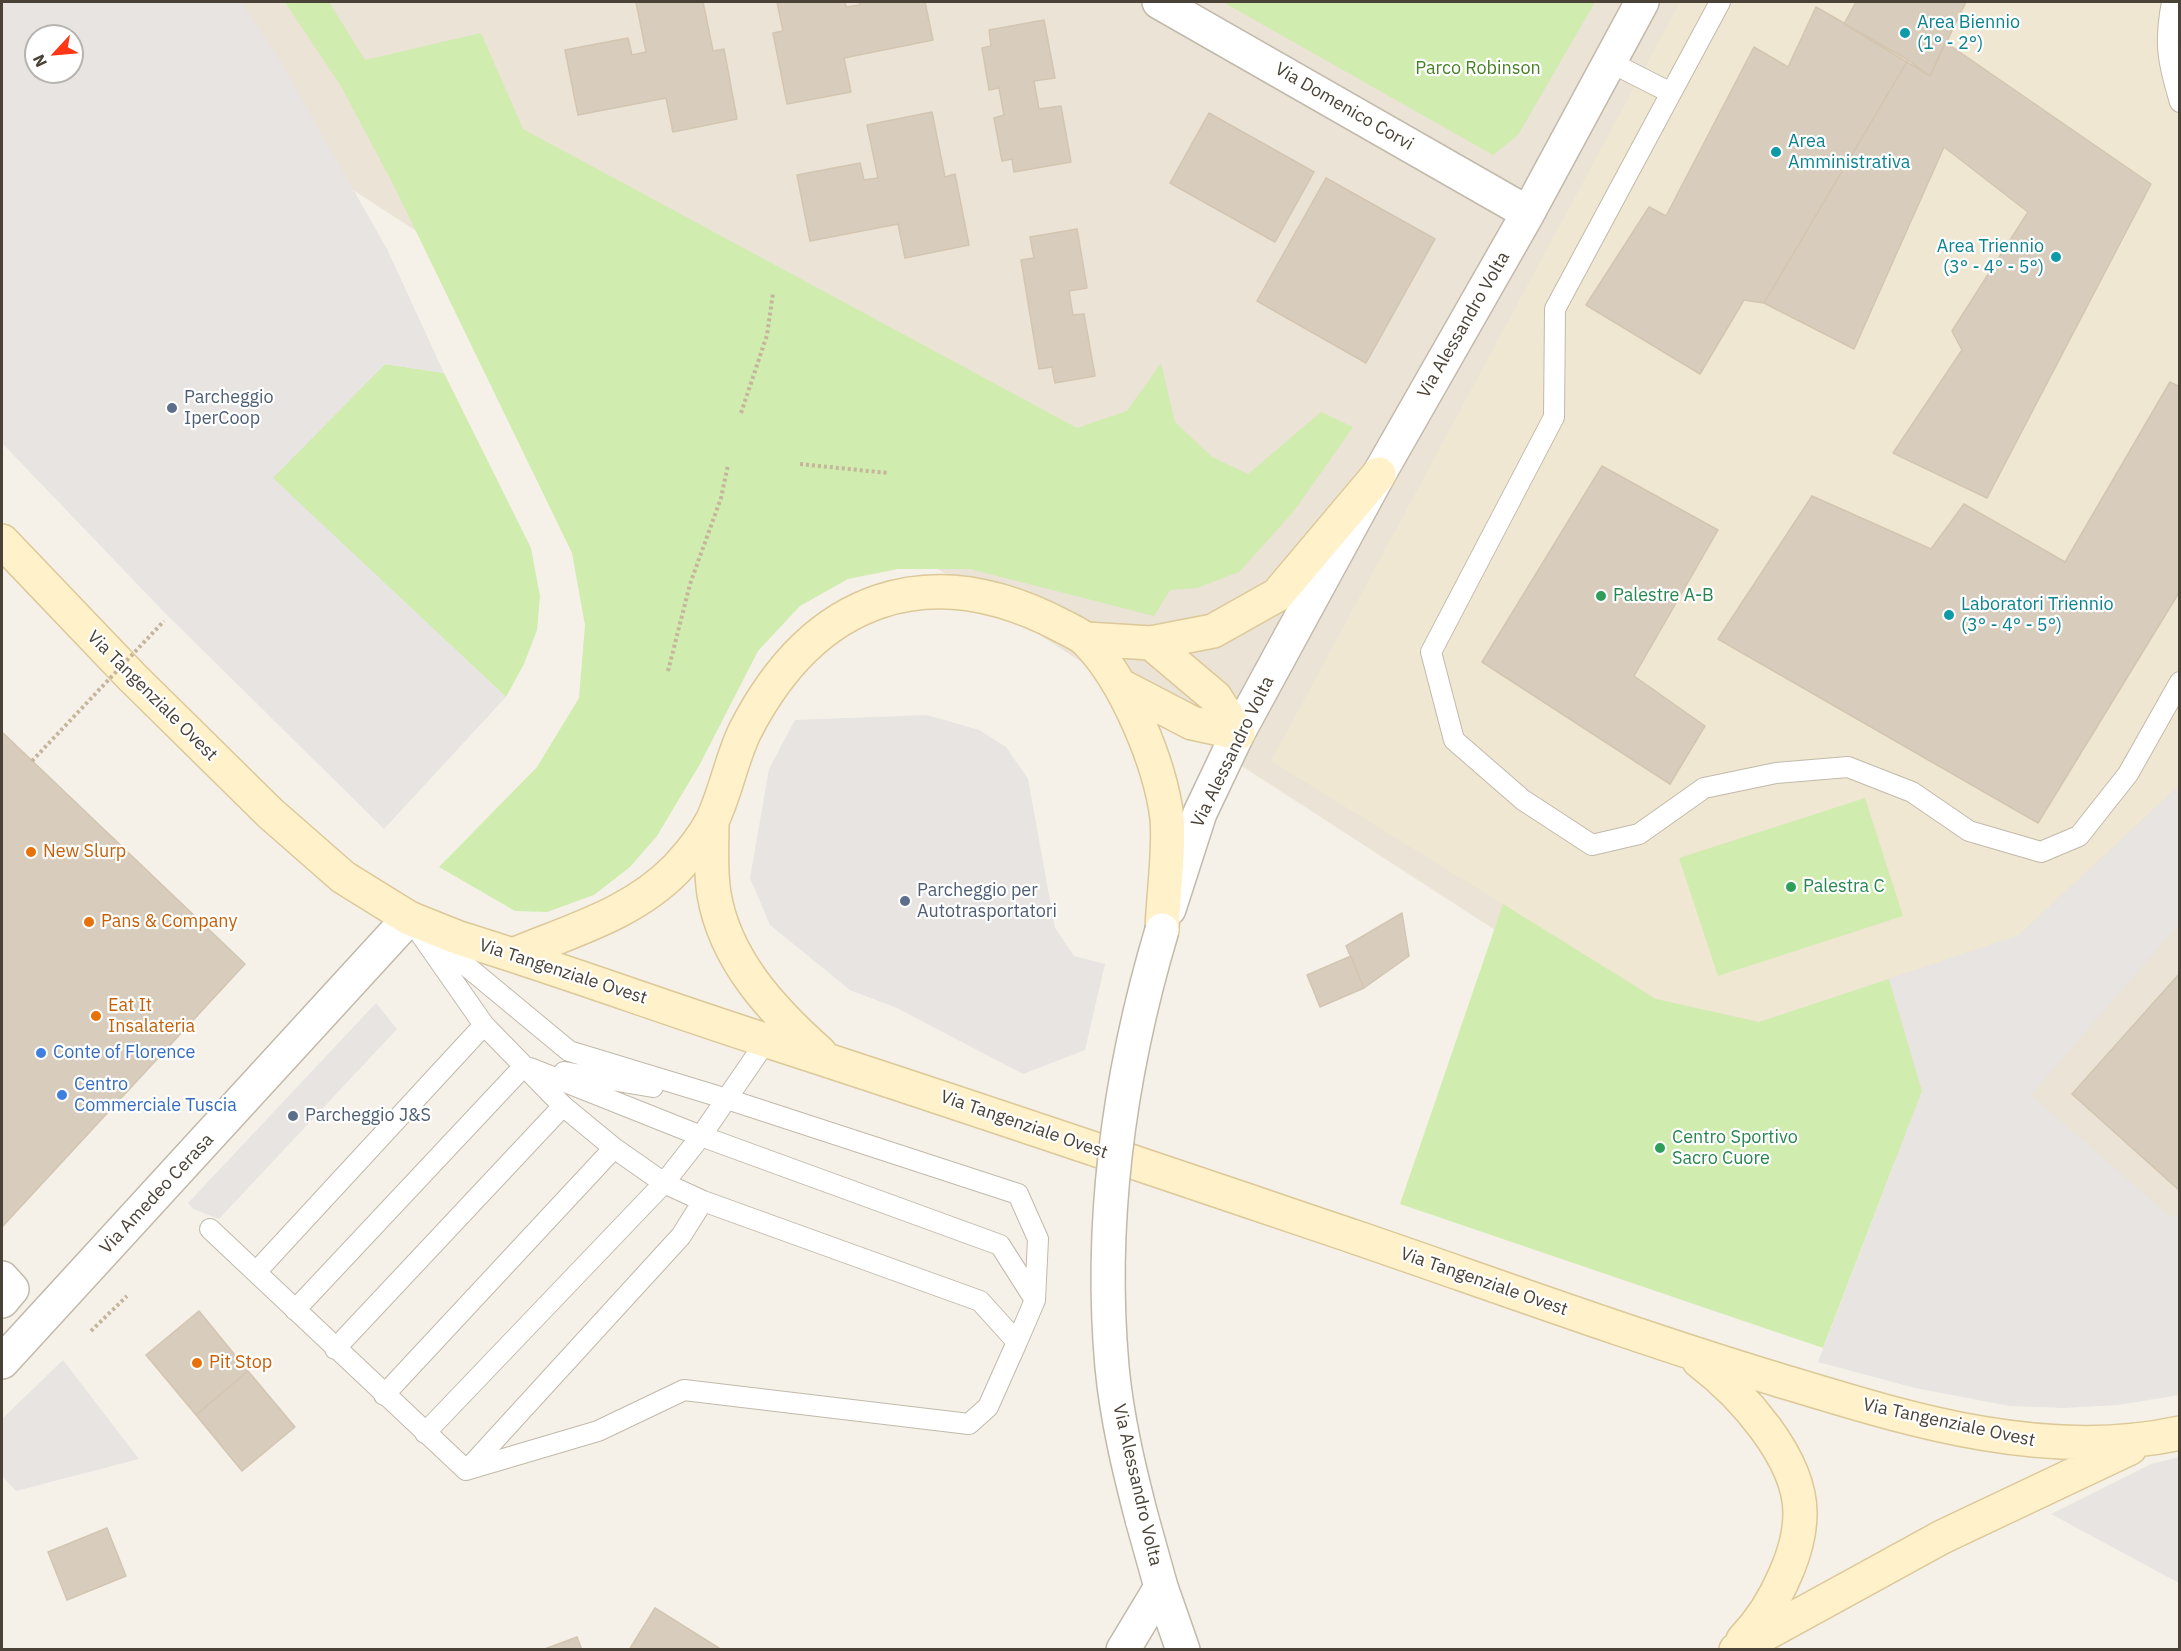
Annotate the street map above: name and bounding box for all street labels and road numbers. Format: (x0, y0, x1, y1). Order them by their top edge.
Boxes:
street label: Via Domenico Corvi (1271, 59, 1417, 155)
street label: Via Alessandro Volta (1413, 248, 1515, 402)
street label: Via Tangenziale Ovest (82, 626, 222, 766)
street label: Via Alessandro Volta (1187, 673, 1279, 831)
street label: Via Tangenziale Ovest (476, 935, 650, 1009)
street label: Via Tangenziale Ovest (938, 1086, 1110, 1164)
street label: Via Amedeo Cerasa (96, 1129, 218, 1259)
street label: Via Tangenziale Ovest (1398, 1243, 1570, 1321)
street label: Via Tangenziale Ovest (1861, 1394, 2037, 1452)
street label: Via Alessandro Volta (1108, 1402, 1166, 1568)

